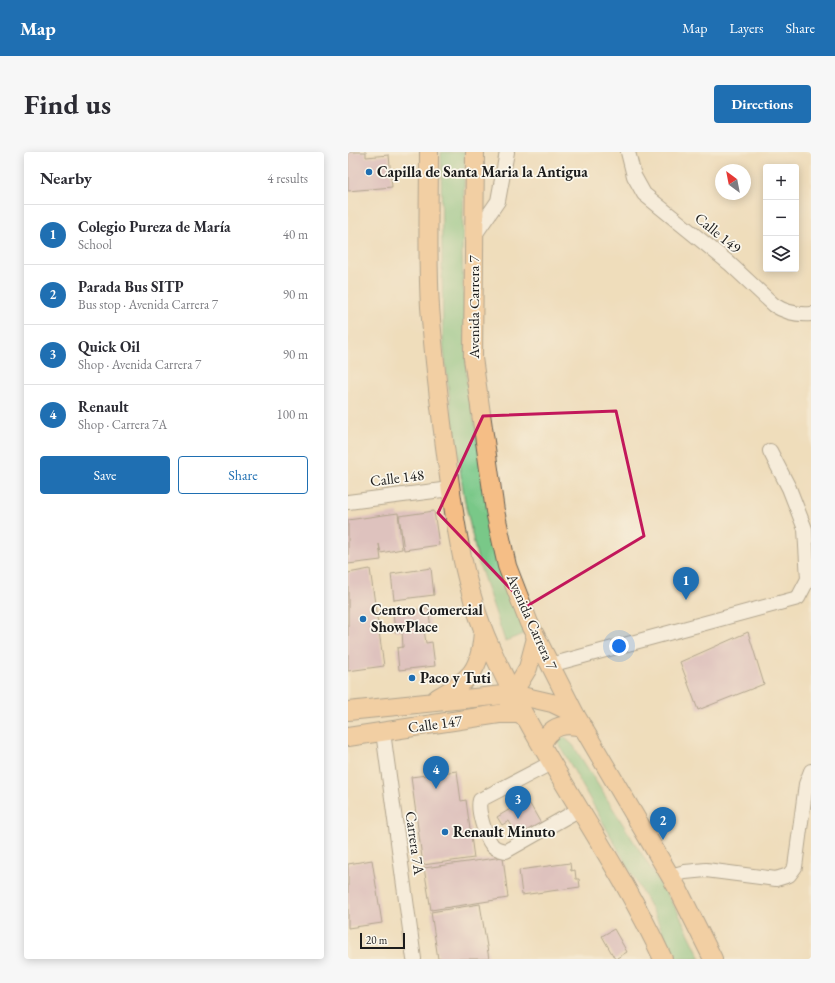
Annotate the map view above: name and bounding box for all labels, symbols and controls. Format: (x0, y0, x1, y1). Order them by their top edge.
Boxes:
text: Map (20, 16, 56, 41)
text: Map (682, 19, 707, 37)
text: Layers (729, 19, 764, 37)
text: Share (786, 19, 815, 37)
button: Directions (714, 85, 811, 123)
text: Find us (24, 86, 111, 122)
place label: Capilla de Santa Maria la Antigua (377, 162, 588, 181)
north arrow (715, 164, 751, 200)
map controls (763, 164, 799, 272)
button: + (763, 164, 799, 200)
text: Nearby (40, 167, 92, 189)
marker: Capilla de Santa Maria la Antigua (364, 167, 374, 177)
text: 4 results (267, 170, 308, 187)
button: − (763, 200, 799, 236)
street label: Calle 149 (691, 208, 745, 257)
text: Colegio Pureza de María (78, 217, 231, 236)
text: 1 (50, 226, 56, 243)
text: 40 m (283, 226, 308, 243)
text: School (78, 236, 112, 253)
button: layers (763, 236, 799, 272)
street label: Avenida Carrera 7 (464, 255, 483, 360)
text: Parada Bus SITP (78, 277, 184, 296)
text: 2 (50, 286, 56, 303)
text: 90 m (283, 286, 308, 303)
text: Bus stop · Avenida Carrera 7 (78, 296, 218, 313)
text: Quick Oil (78, 337, 140, 356)
text: 3 (50, 346, 56, 363)
text: 90 m (283, 346, 308, 363)
text: Shop · Avenida Carrera 7 (78, 356, 201, 373)
text: Renault (78, 397, 129, 416)
text: 4 (50, 406, 56, 423)
text: 100 m (277, 406, 308, 423)
text: Shop · Carrera 7A (78, 416, 167, 433)
button: Save (40, 456, 170, 494)
button: Share (178, 456, 308, 494)
street label: Calle 148 (369, 465, 425, 490)
pin: 1 (673, 567, 699, 600)
street label: Avenida Carrera 7 (502, 570, 562, 674)
place label: Centro Comercial ShowPlace (371, 600, 484, 636)
marker: Centro Comercial ShowPlace (358, 614, 368, 624)
your location (609, 636, 629, 656)
place label: Paco y Tuti (420, 668, 492, 687)
marker: Paco y Tuti (407, 673, 417, 683)
street label: Calle 147 (407, 710, 464, 737)
pin: 4 (423, 756, 449, 789)
pin: 3 (505, 786, 531, 819)
pin: 2 (650, 807, 676, 840)
street label: Carrera 7A (402, 810, 429, 877)
place label: Renault Minuto (453, 822, 556, 841)
marker: Renault Minuto (440, 827, 450, 837)
scale bar (360, 931, 405, 950)
text: 20 m (366, 933, 387, 947)

